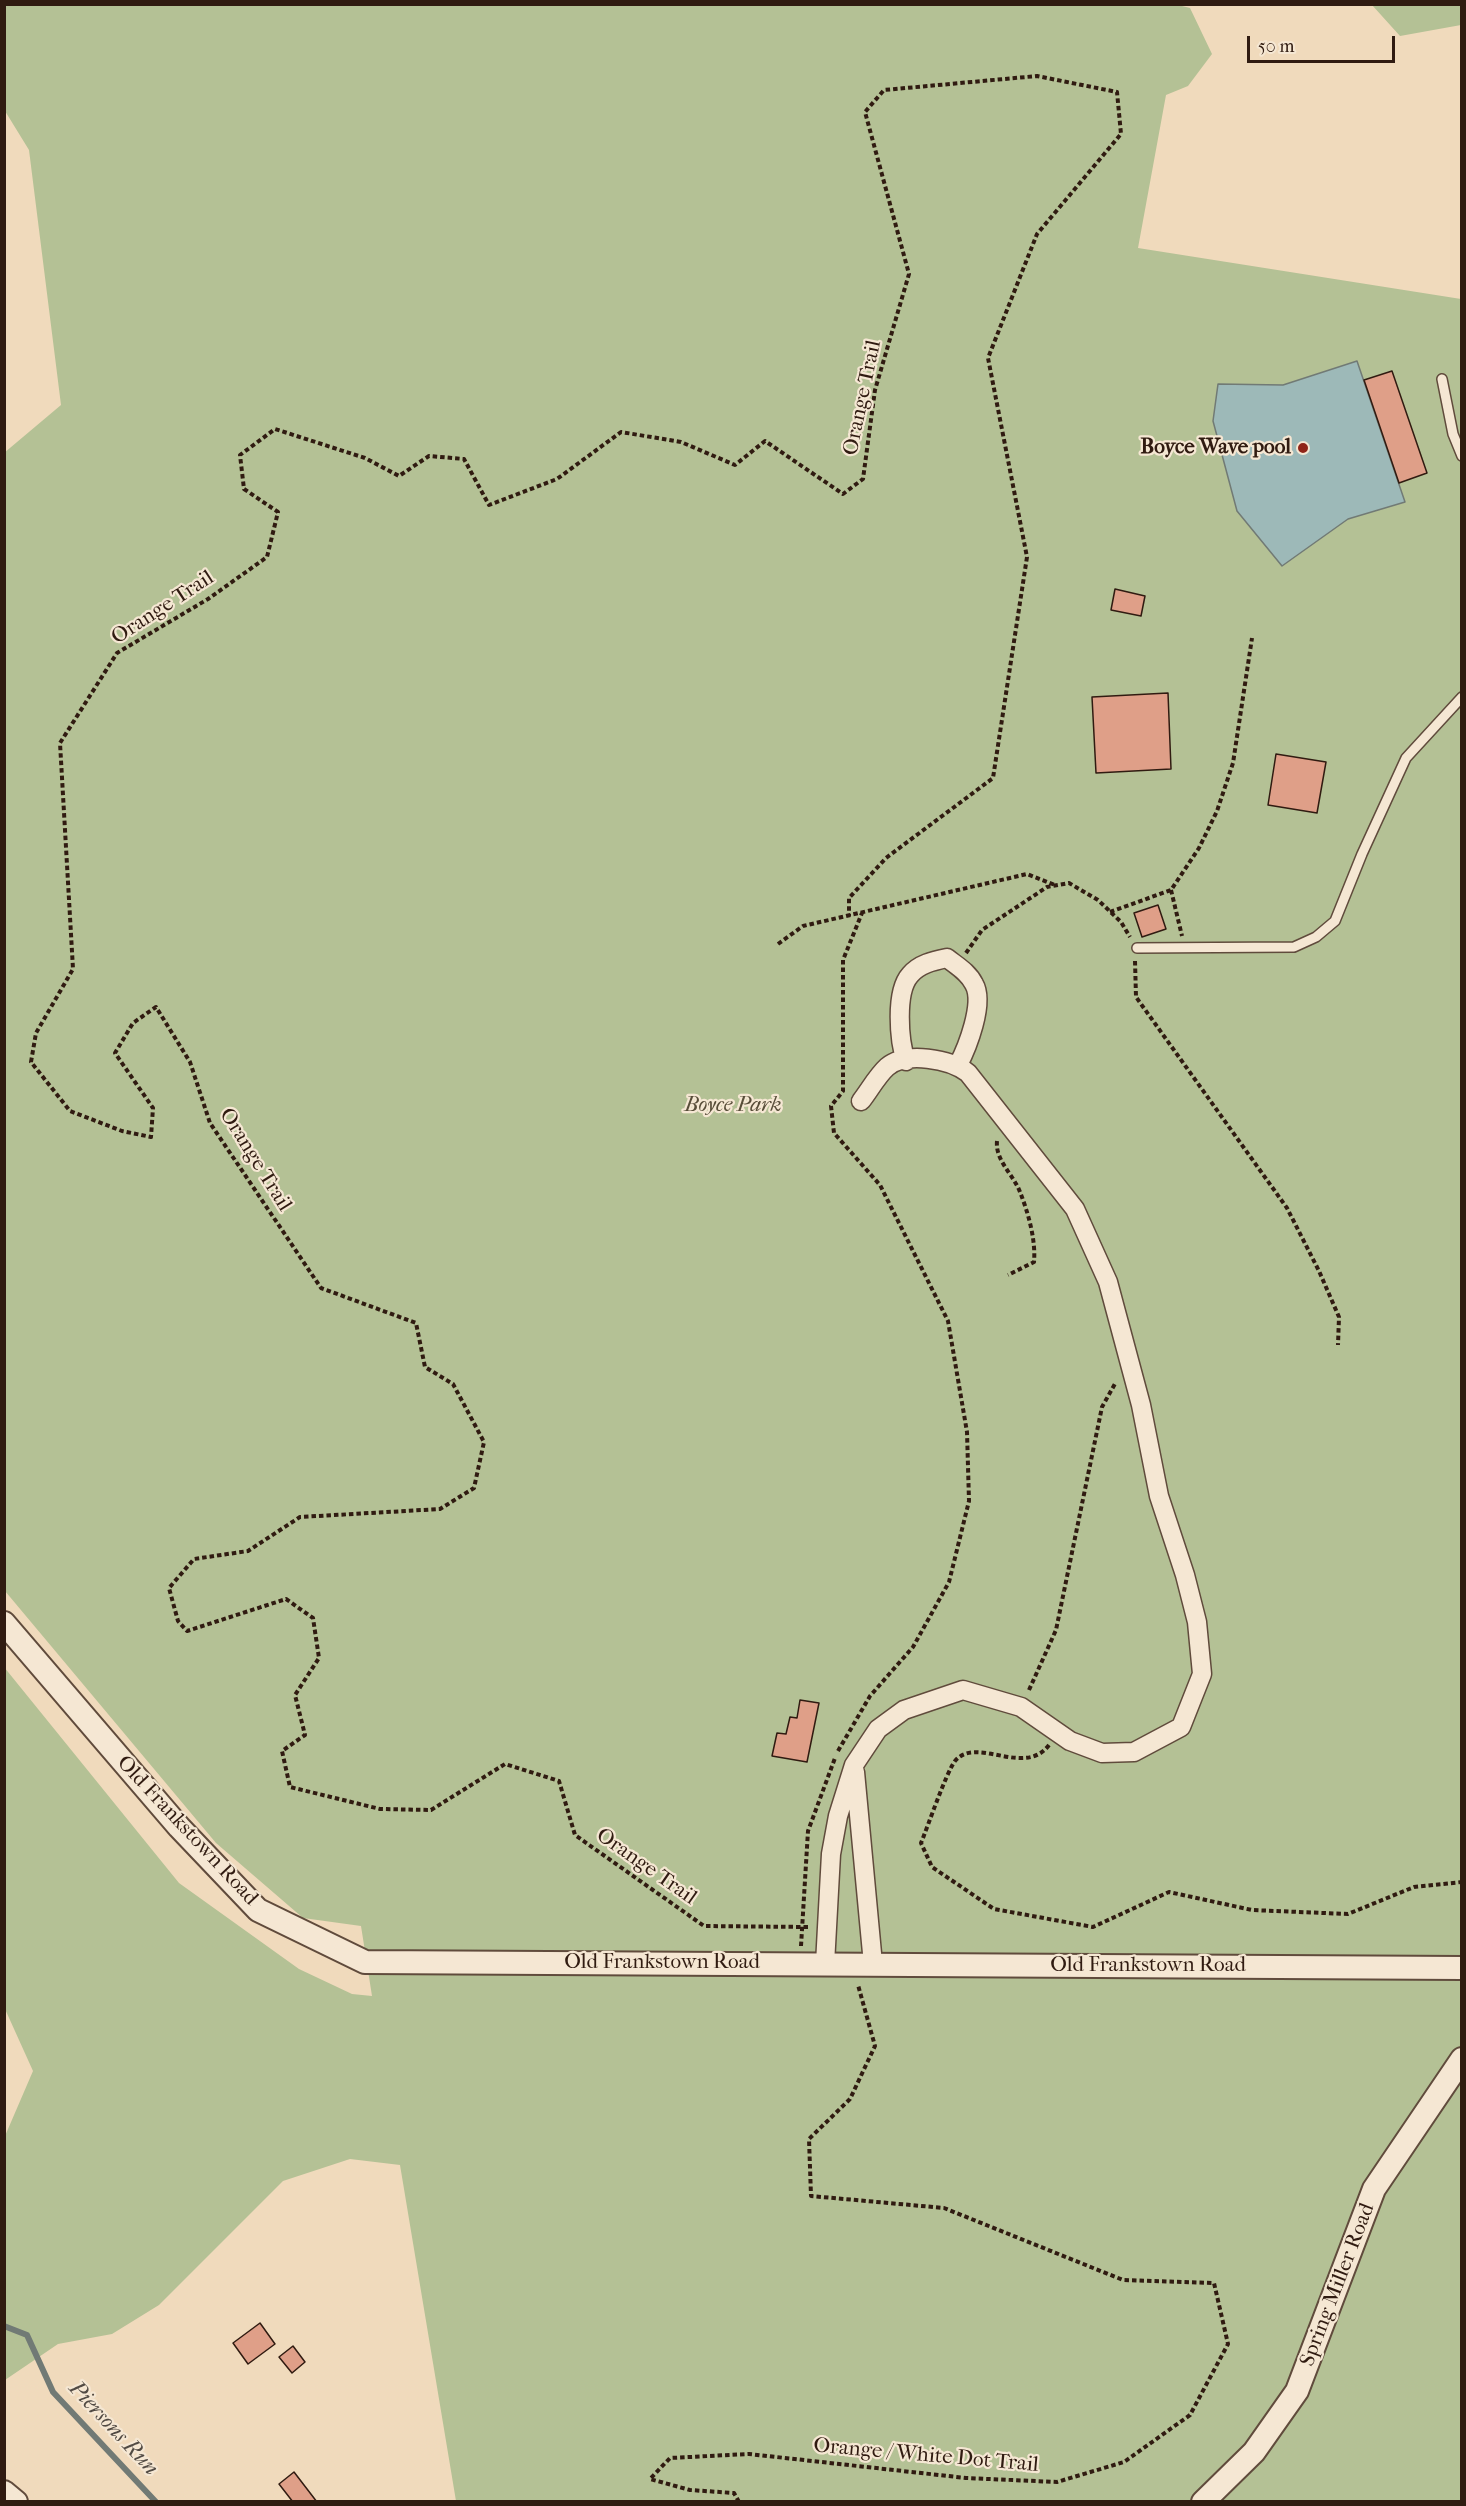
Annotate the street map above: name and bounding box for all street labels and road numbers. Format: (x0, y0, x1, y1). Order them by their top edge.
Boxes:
street label: Orange Trail (839, 338, 887, 458)
street label: Orange Trail (107, 566, 219, 650)
street label: Orange Trail (213, 1104, 297, 1216)
street label: Old Frankstown Road (111, 1751, 263, 1911)
street label: Orange Trail (591, 1823, 701, 1911)
street label: Old Frankstown Road (564, 1950, 760, 1976)
street label: Old Frankstown Road (1050, 1953, 1246, 1979)
street label: Spring Miller Road (1295, 2200, 1381, 2370)
street label: Orange / White Dot Trail (812, 2434, 1040, 2478)

